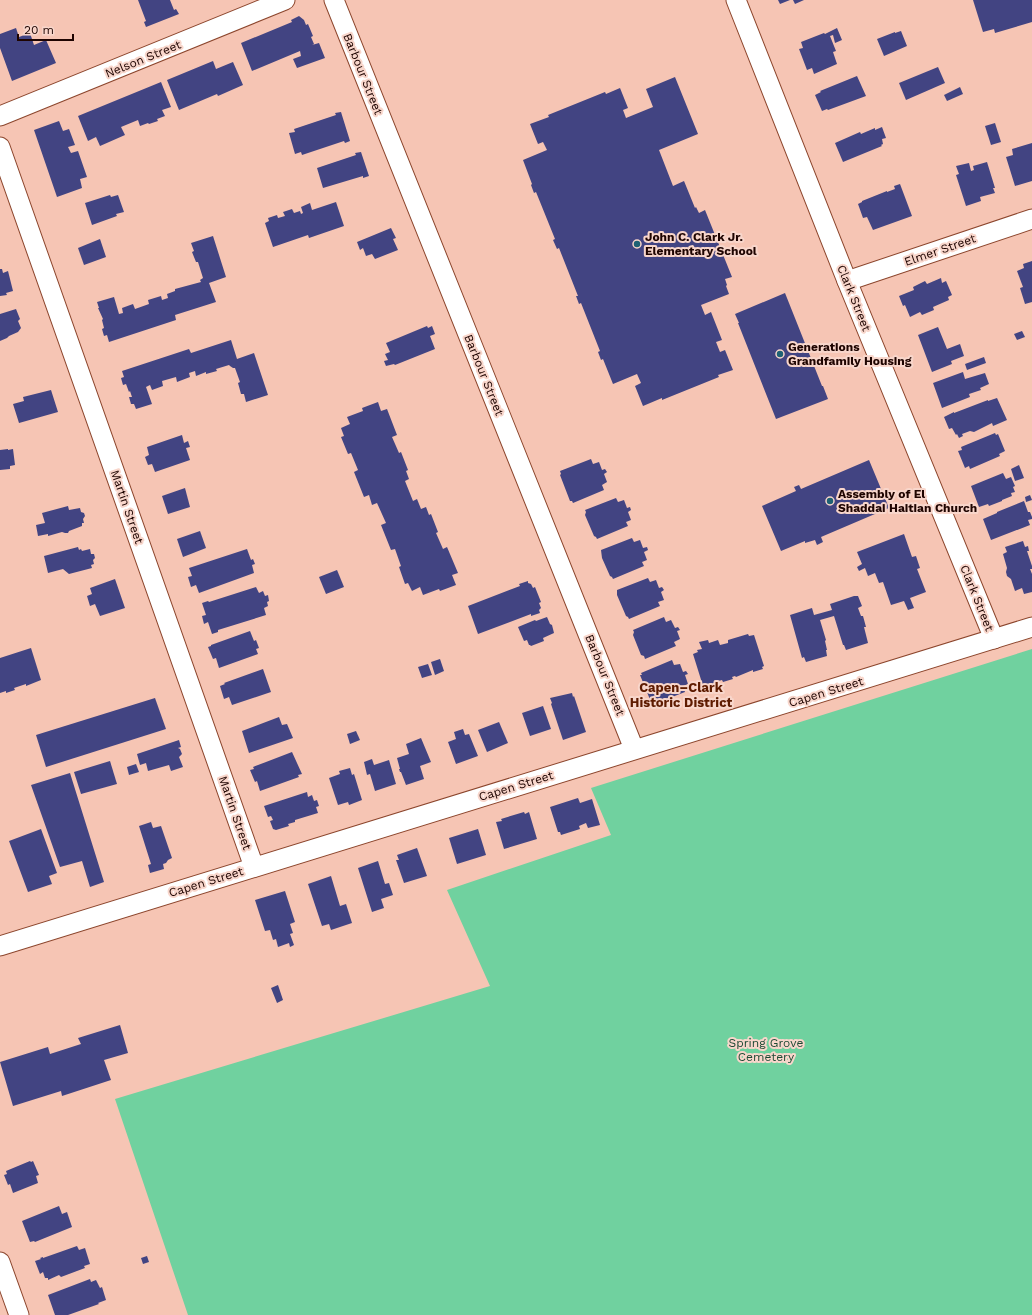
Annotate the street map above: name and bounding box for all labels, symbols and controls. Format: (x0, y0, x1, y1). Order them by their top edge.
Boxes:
scale bar (18, 16, 73, 42)
text: 20 m (24, 23, 54, 37)
street label: Barbour Street (340, 31, 386, 117)
street label: Nelson Street (103, 37, 183, 81)
place label: John C. Clark Jr. Elementary School (645, 230, 757, 258)
street label: Elmer Street (902, 231, 978, 269)
marker: John C. Clark Jr. Elementary School (632, 239, 642, 249)
street label: Clark Street (834, 263, 874, 333)
street label: Barbour Street (461, 332, 507, 418)
place label: Generations Grandfamily Housing (788, 340, 912, 368)
marker: Generations Grandfamily Housing (775, 349, 785, 359)
street label: Martin Street (108, 468, 146, 546)
place label: Assembly of El Shaddai Haitian Church (838, 487, 977, 515)
marker: Assembly of El Shaddai Haitian Church (825, 496, 835, 506)
street label: Clark Street (957, 563, 997, 633)
street label: Barbour Street (582, 632, 628, 718)
street label: Capen Street (787, 674, 865, 710)
district label: Capen–Clark Historic District (630, 680, 733, 710)
street label: Capen Street (477, 768, 555, 804)
street label: Martin Street (216, 774, 254, 852)
street label: Capen Street (167, 864, 245, 900)
park label: Spring Grove Cemetery (729, 1036, 804, 1064)

